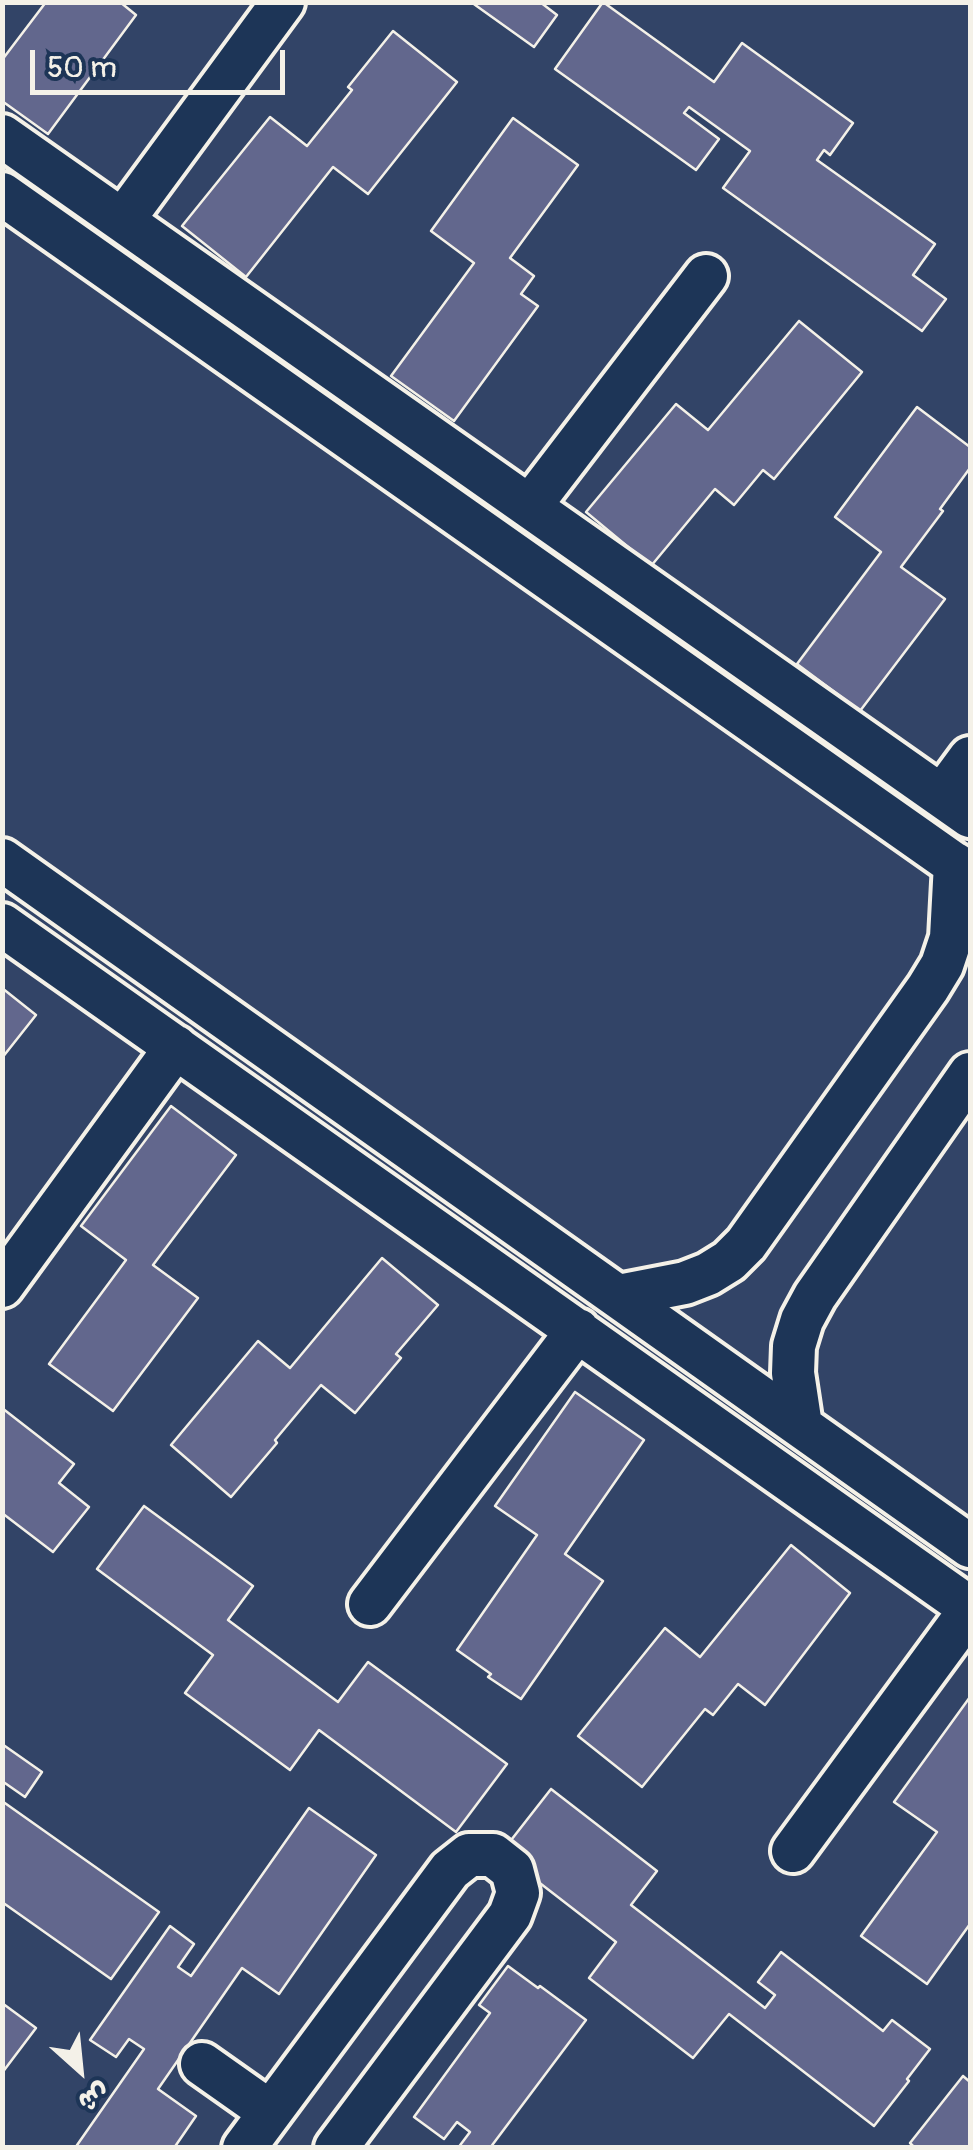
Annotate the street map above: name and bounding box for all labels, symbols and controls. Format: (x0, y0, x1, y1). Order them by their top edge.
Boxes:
scale bar (35, 30, 290, 92)
text: 50 m (47, 49, 117, 86)
north arrow (30, 2020, 130, 2120)
text: ش (72, 2075, 116, 2120)

